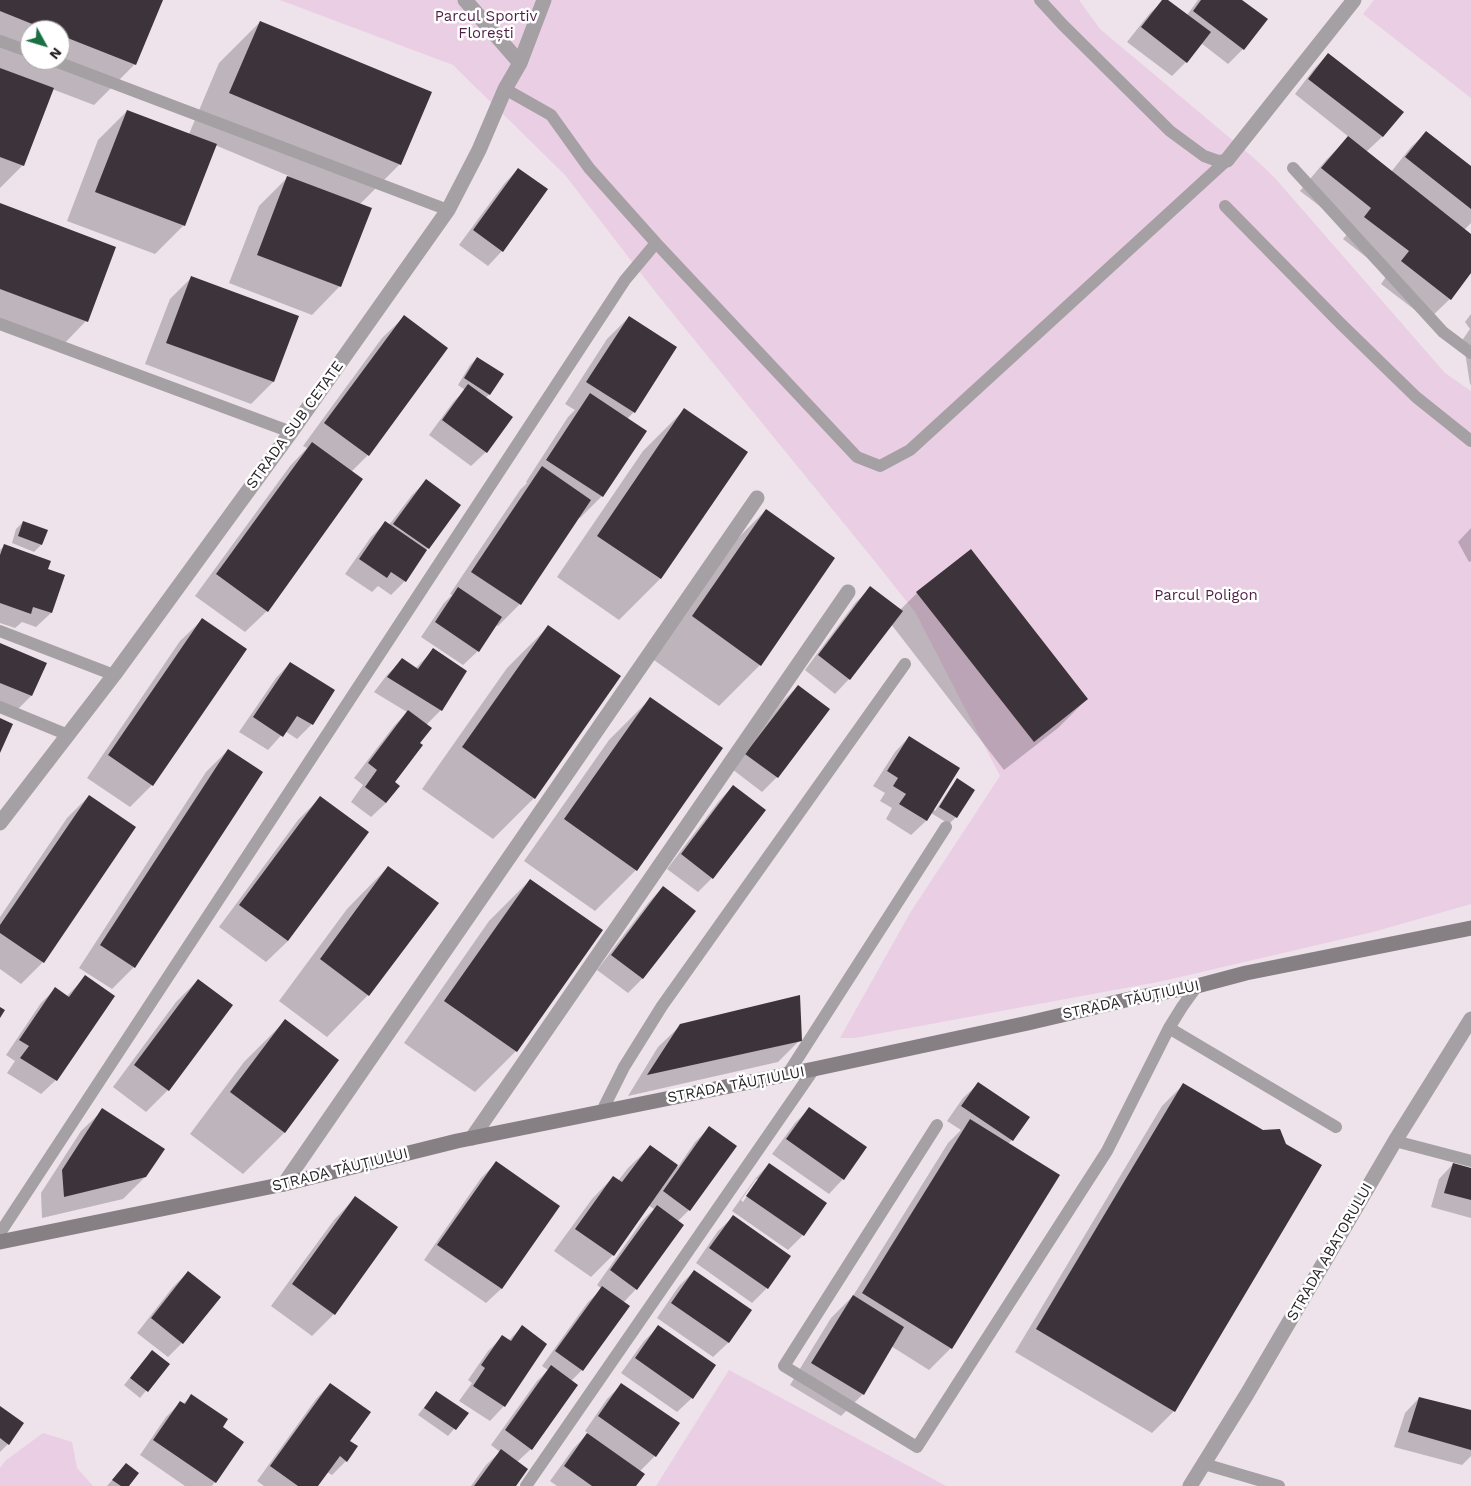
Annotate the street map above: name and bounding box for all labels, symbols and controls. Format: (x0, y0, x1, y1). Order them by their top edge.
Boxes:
park label: Parcul Sportiv Florești (435, 8, 537, 43)
north arrow (20, 20, 70, 70)
text: N (46, 45, 65, 63)
street label: STRADA SUB CETATE (243, 358, 347, 492)
park label: Parcul Poligon (1154, 587, 1258, 605)
street label: STRADA TĂUȚIULUI (1061, 977, 1201, 1023)
street label: STRADA TĂUȚIULUI (666, 1063, 806, 1107)
street label: STRADA TĂUȚIULUI (270, 1144, 410, 1196)
street label: STRADA ABATORULUI (1283, 1180, 1377, 1324)

